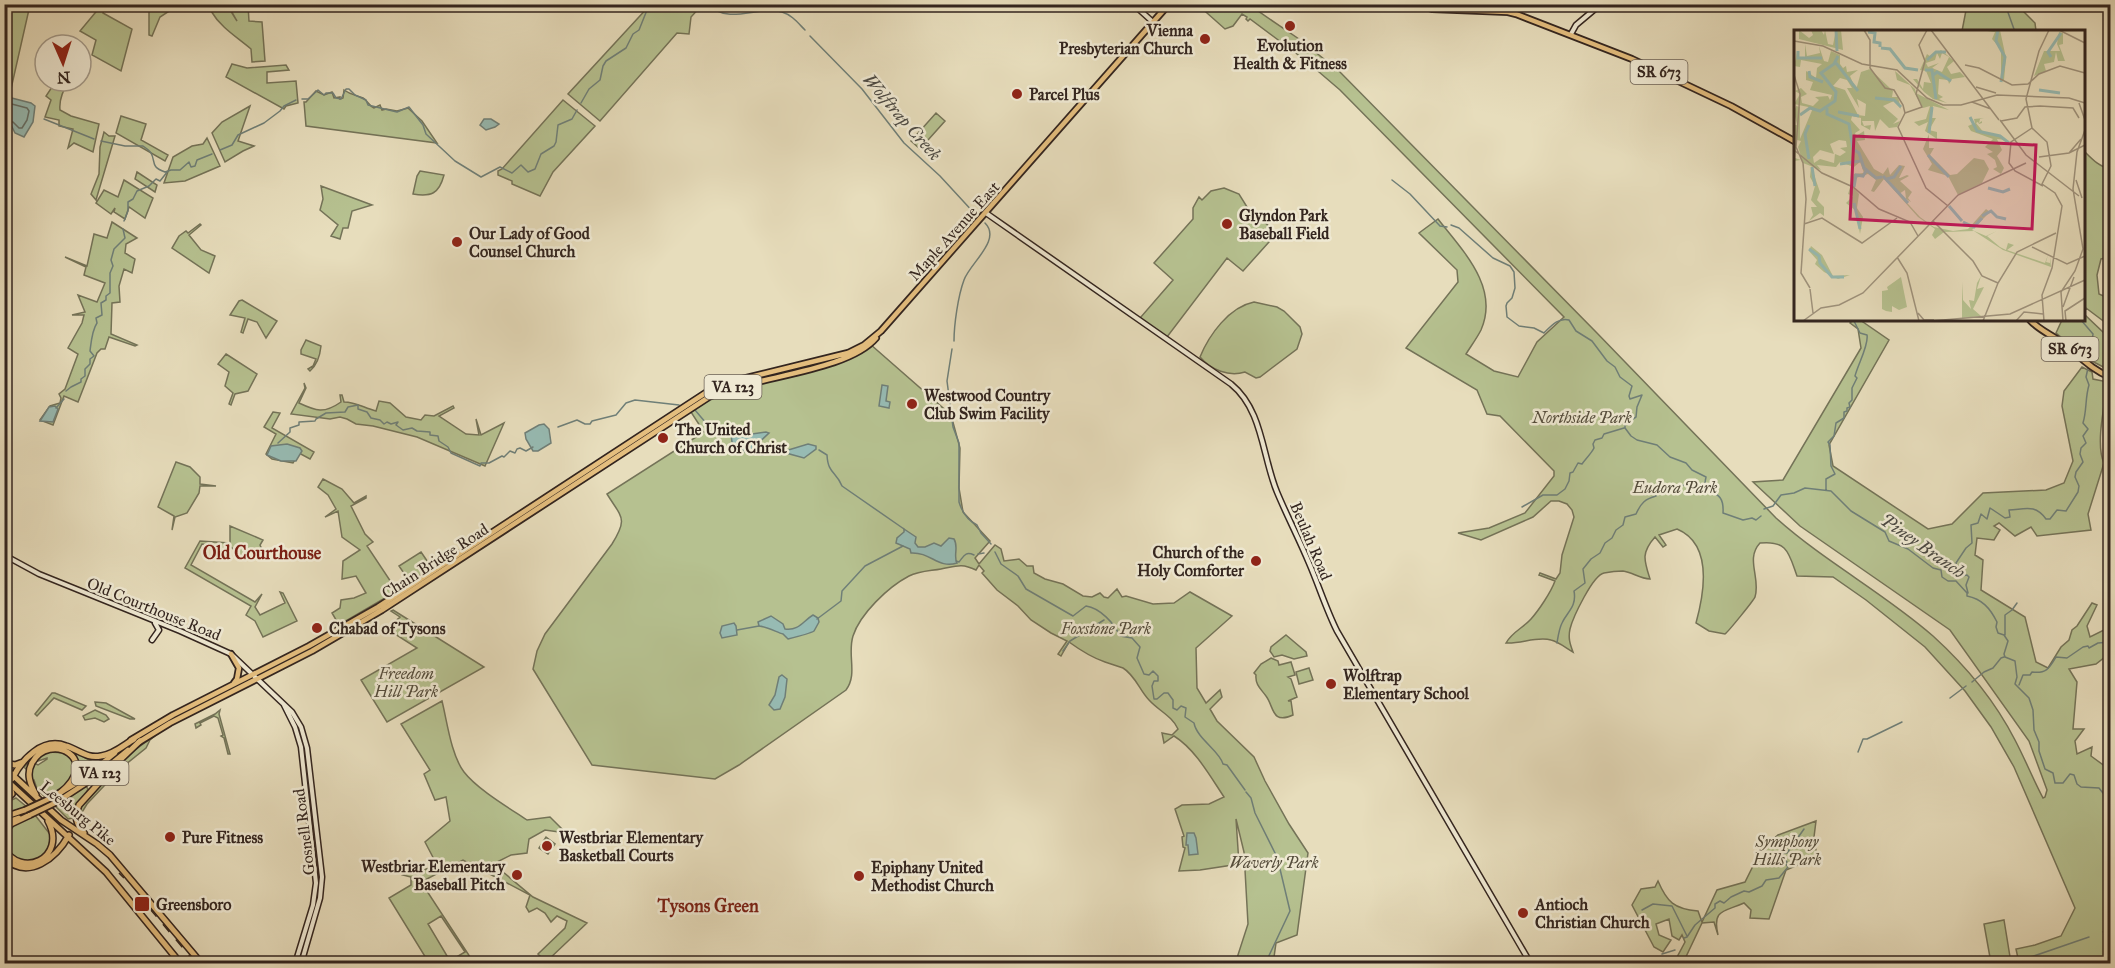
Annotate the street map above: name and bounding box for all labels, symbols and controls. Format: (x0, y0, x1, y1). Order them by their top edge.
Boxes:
marker: Evolution Health & Fitness (1283, 19, 1297, 33)
place label: Vienna Presbyterian Church (1059, 21, 1194, 59)
inset map (1794, 30, 2085, 321)
marker: Vienna Presbyterian Church (1198, 32, 1212, 46)
north arrow (33, 33, 93, 93)
place label: Evolution Health & Fitness (1233, 36, 1347, 73)
road number: SR 673 (1630, 60, 1688, 84)
text: N (56, 68, 71, 87)
water label: Wolftrap Creek (858, 69, 946, 166)
place label: Parcel Plus (1029, 85, 1100, 104)
marker: Parcel Plus (1010, 87, 1024, 101)
street label: Maple Avenue East (905, 177, 1004, 284)
place label: Glyndon Park Baseball Field (1239, 206, 1330, 243)
marker: Glyndon Park Baseball Field (1220, 217, 1234, 231)
place label: Our Lady of Good Counsel Church (469, 224, 591, 261)
marker: Our Lady of Good Counsel Church (450, 235, 464, 249)
road number: SR 673 (2042, 337, 2098, 361)
road number: VA 123 (704, 375, 762, 399)
place label: Westwood Country Club Swim Facility (924, 386, 1052, 424)
marker: Westwood Country Club Swim Facility (905, 397, 919, 411)
park label: Northside Park (1531, 408, 1632, 427)
place label: The United Church of Christ (674, 420, 787, 457)
marker: The United Church of Christ (656, 431, 670, 445)
park label: Eudora Park (1632, 478, 1717, 497)
street label: Beulah Road (1286, 499, 1336, 583)
water label: Piney Branch (1877, 509, 1970, 583)
street label: Chain Bridge Road (378, 519, 493, 603)
district label: Old Courthouse (203, 542, 322, 564)
place label: Church of the Holy Comforter (1137, 543, 1245, 581)
marker: Church of the Holy Comforter (1249, 554, 1263, 568)
street label: Old Courthouse Road (84, 573, 224, 645)
place label: Chabad of Tysons (329, 619, 446, 639)
park label: Foxstone Park (1060, 619, 1151, 638)
marker: Chabad of Tysons (310, 621, 324, 635)
park label: Freedom Hill Park (373, 664, 438, 701)
place label: Wolftrap Elementary School (1343, 666, 1469, 704)
marker: Wolftrap Elementary School (1324, 677, 1338, 691)
road number: VA 123 (72, 761, 128, 785)
street label: Leesburg Pike (36, 777, 120, 850)
street label: Gosnell Road (289, 788, 319, 876)
place label: Pure Fitness (182, 828, 263, 847)
place label: Westbriar Elementary Basketball Courts (559, 828, 704, 865)
marker: Pure Fitness (163, 830, 177, 844)
park label: Symphony Hills Park (1752, 832, 1821, 869)
marker: Westbriar Elementary Basketball Courts (540, 839, 554, 853)
park label: Waverly Park (1229, 853, 1319, 872)
place label: Westbriar Elementary Baseball Pitch (361, 857, 507, 894)
place label: Epiphany United Methodist Church (871, 858, 994, 895)
marker: Westbriar Elementary Baseball Pitch (510, 868, 524, 882)
marker: Epiphany United Methodist Church (852, 869, 866, 883)
marker: Greensboro (133, 895, 151, 913)
place label: Greensboro (156, 895, 231, 914)
district label: Tysons Green (656, 895, 759, 918)
place label: Antioch Christian Church (1534, 895, 1650, 932)
marker: Antioch Christian Church (1516, 906, 1530, 920)

